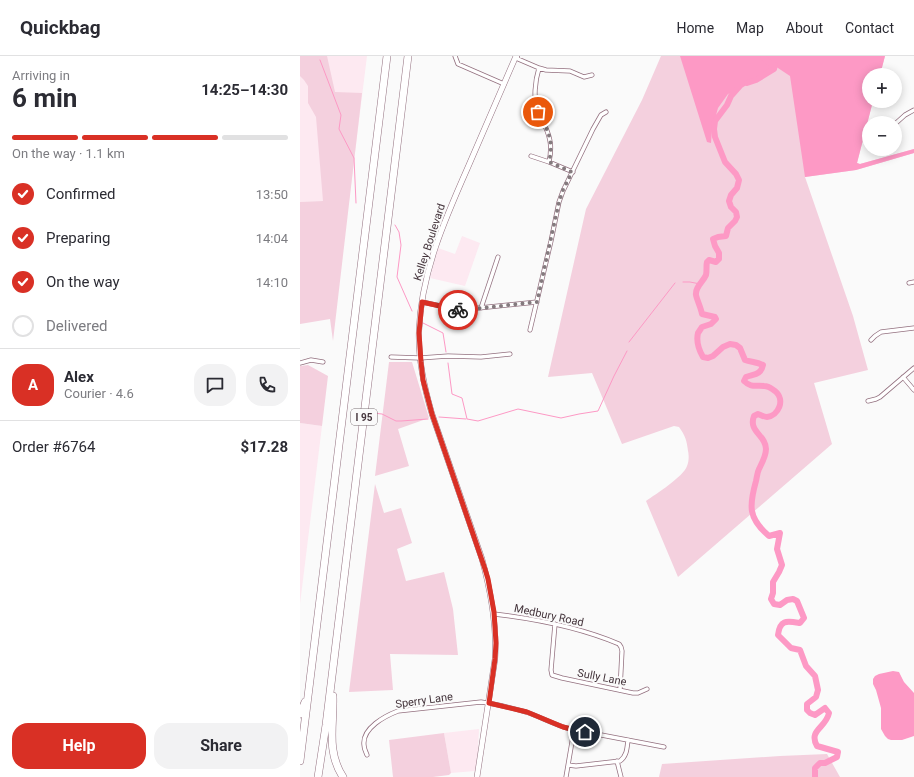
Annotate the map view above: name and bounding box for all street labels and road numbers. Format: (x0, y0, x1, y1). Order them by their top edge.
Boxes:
street label: Kelley Boulevard (411, 202, 448, 282)
road number: I 95 (351, 409, 377, 425)
street label: Medbury Road (513, 602, 585, 629)
street label: Sully Lane (576, 666, 628, 689)
street label: Sperry Lane (395, 690, 454, 711)

